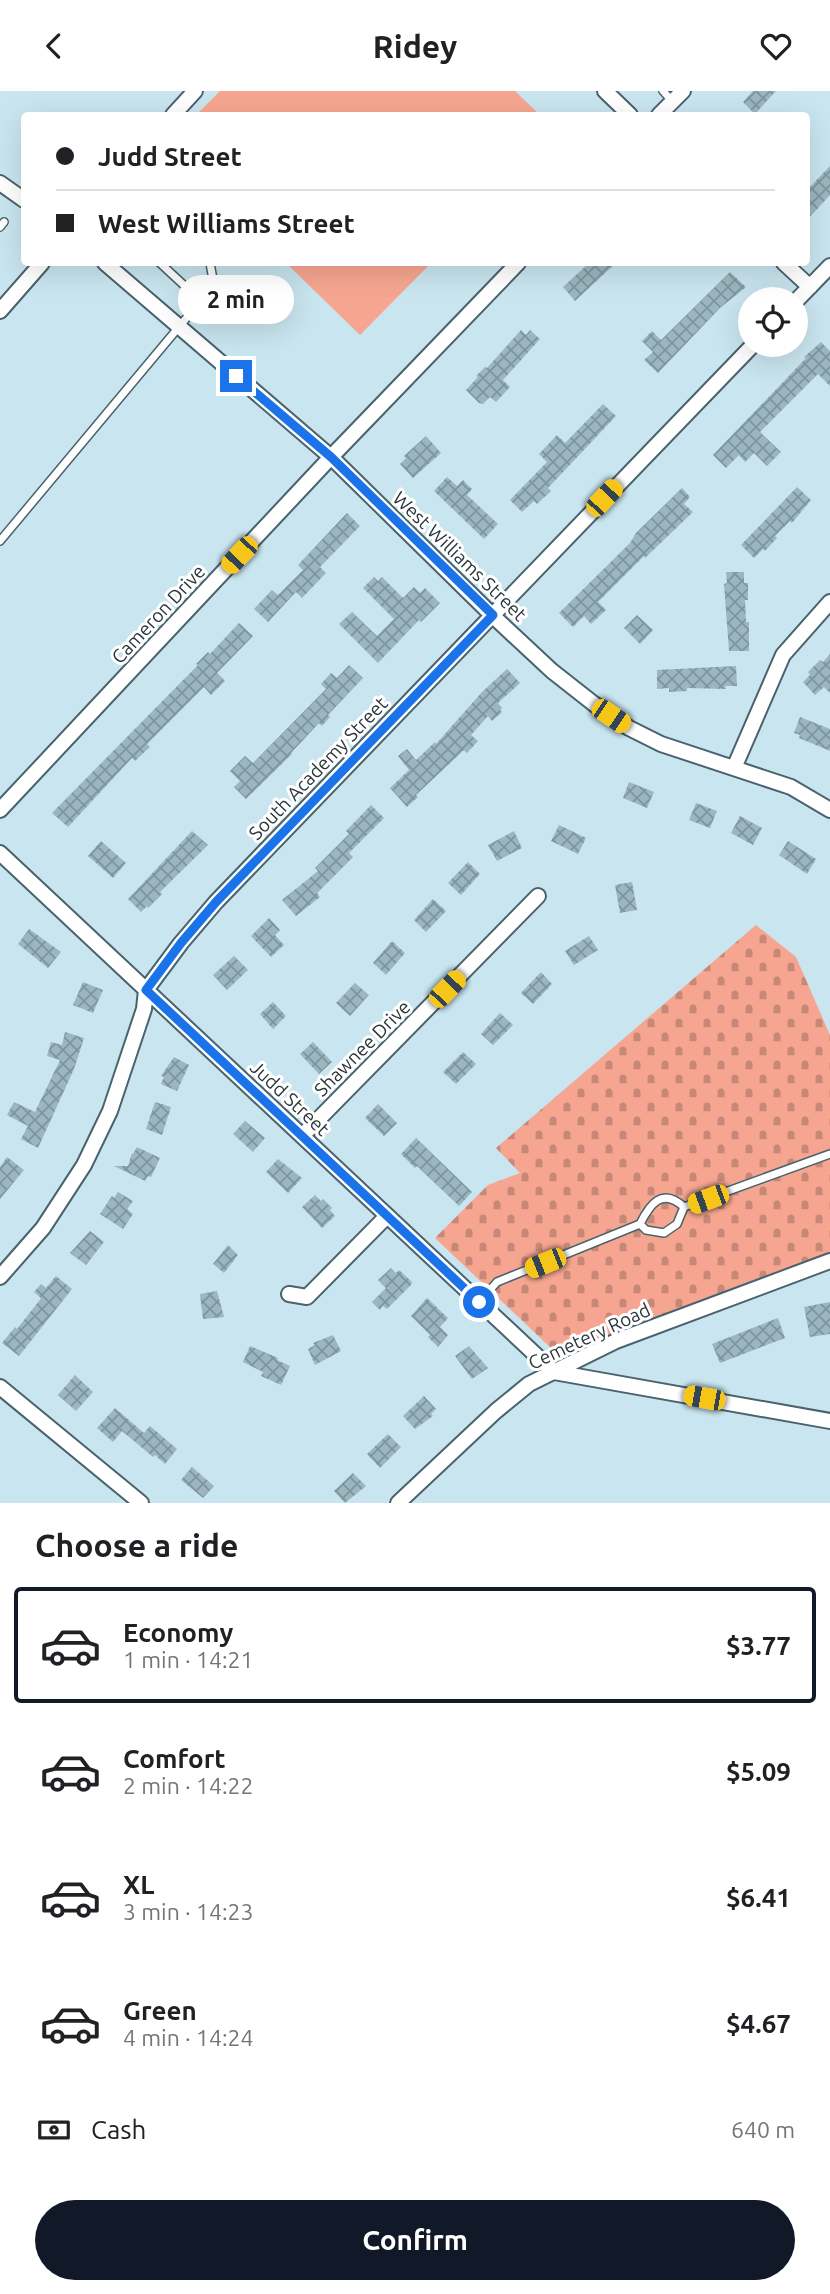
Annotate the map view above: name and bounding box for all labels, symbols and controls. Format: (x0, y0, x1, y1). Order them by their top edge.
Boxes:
icon: back (35, 27, 73, 65)
icon: heart (757, 27, 795, 65)
text: Ridey (373, 28, 457, 64)
text: Judd Street (98, 142, 242, 171)
text: West Williams Street (98, 209, 355, 238)
callout: 2 min (178, 275, 294, 323)
text: 2 min (207, 287, 265, 312)
map controls (738, 287, 808, 357)
button: locate (738, 287, 808, 357)
route end (220, 360, 252, 392)
car (582, 475, 627, 521)
street label: West Williams Street (389, 487, 532, 626)
car (217, 532, 262, 578)
street label: Cameron Drive (107, 560, 209, 668)
street label: South Academy Street (244, 692, 392, 844)
car (588, 696, 635, 736)
car (425, 967, 470, 1011)
street label: Shawnee Drive (310, 996, 414, 1100)
street label: Judd Street (246, 1056, 334, 1140)
car (685, 1182, 732, 1216)
car (522, 1245, 569, 1281)
route start (463, 1286, 495, 1318)
street label: Cemetery Road (525, 1298, 653, 1374)
car (682, 1384, 727, 1412)
text: Choose a ride (35, 1527, 238, 1563)
icon: car (39, 1614, 102, 1677)
text: Economy (123, 1618, 233, 1647)
text: $3.77 (726, 1631, 791, 1660)
text: 1 min · 14:21 (123, 1647, 254, 1672)
icon: car (39, 1740, 102, 1803)
text: Comfort (123, 1744, 226, 1773)
text: $5.09 (726, 1757, 791, 1786)
text: 2 min · 14:22 (123, 1773, 254, 1798)
icon: car (39, 1866, 102, 1929)
text: XL (123, 1870, 154, 1899)
text: $6.41 (726, 1883, 791, 1912)
text: 3 min · 14:23 (123, 1899, 254, 1924)
icon: car (39, 1992, 102, 2055)
text: Green (123, 1996, 197, 2025)
text: $4.67 (726, 2009, 791, 2038)
text: 4 min · 14:24 (123, 2025, 254, 2050)
icon: cash (35, 2111, 73, 2149)
text: Cash (91, 2115, 146, 2144)
text: 640 m (731, 2117, 795, 2142)
button: Confirm (35, 2200, 795, 2280)

